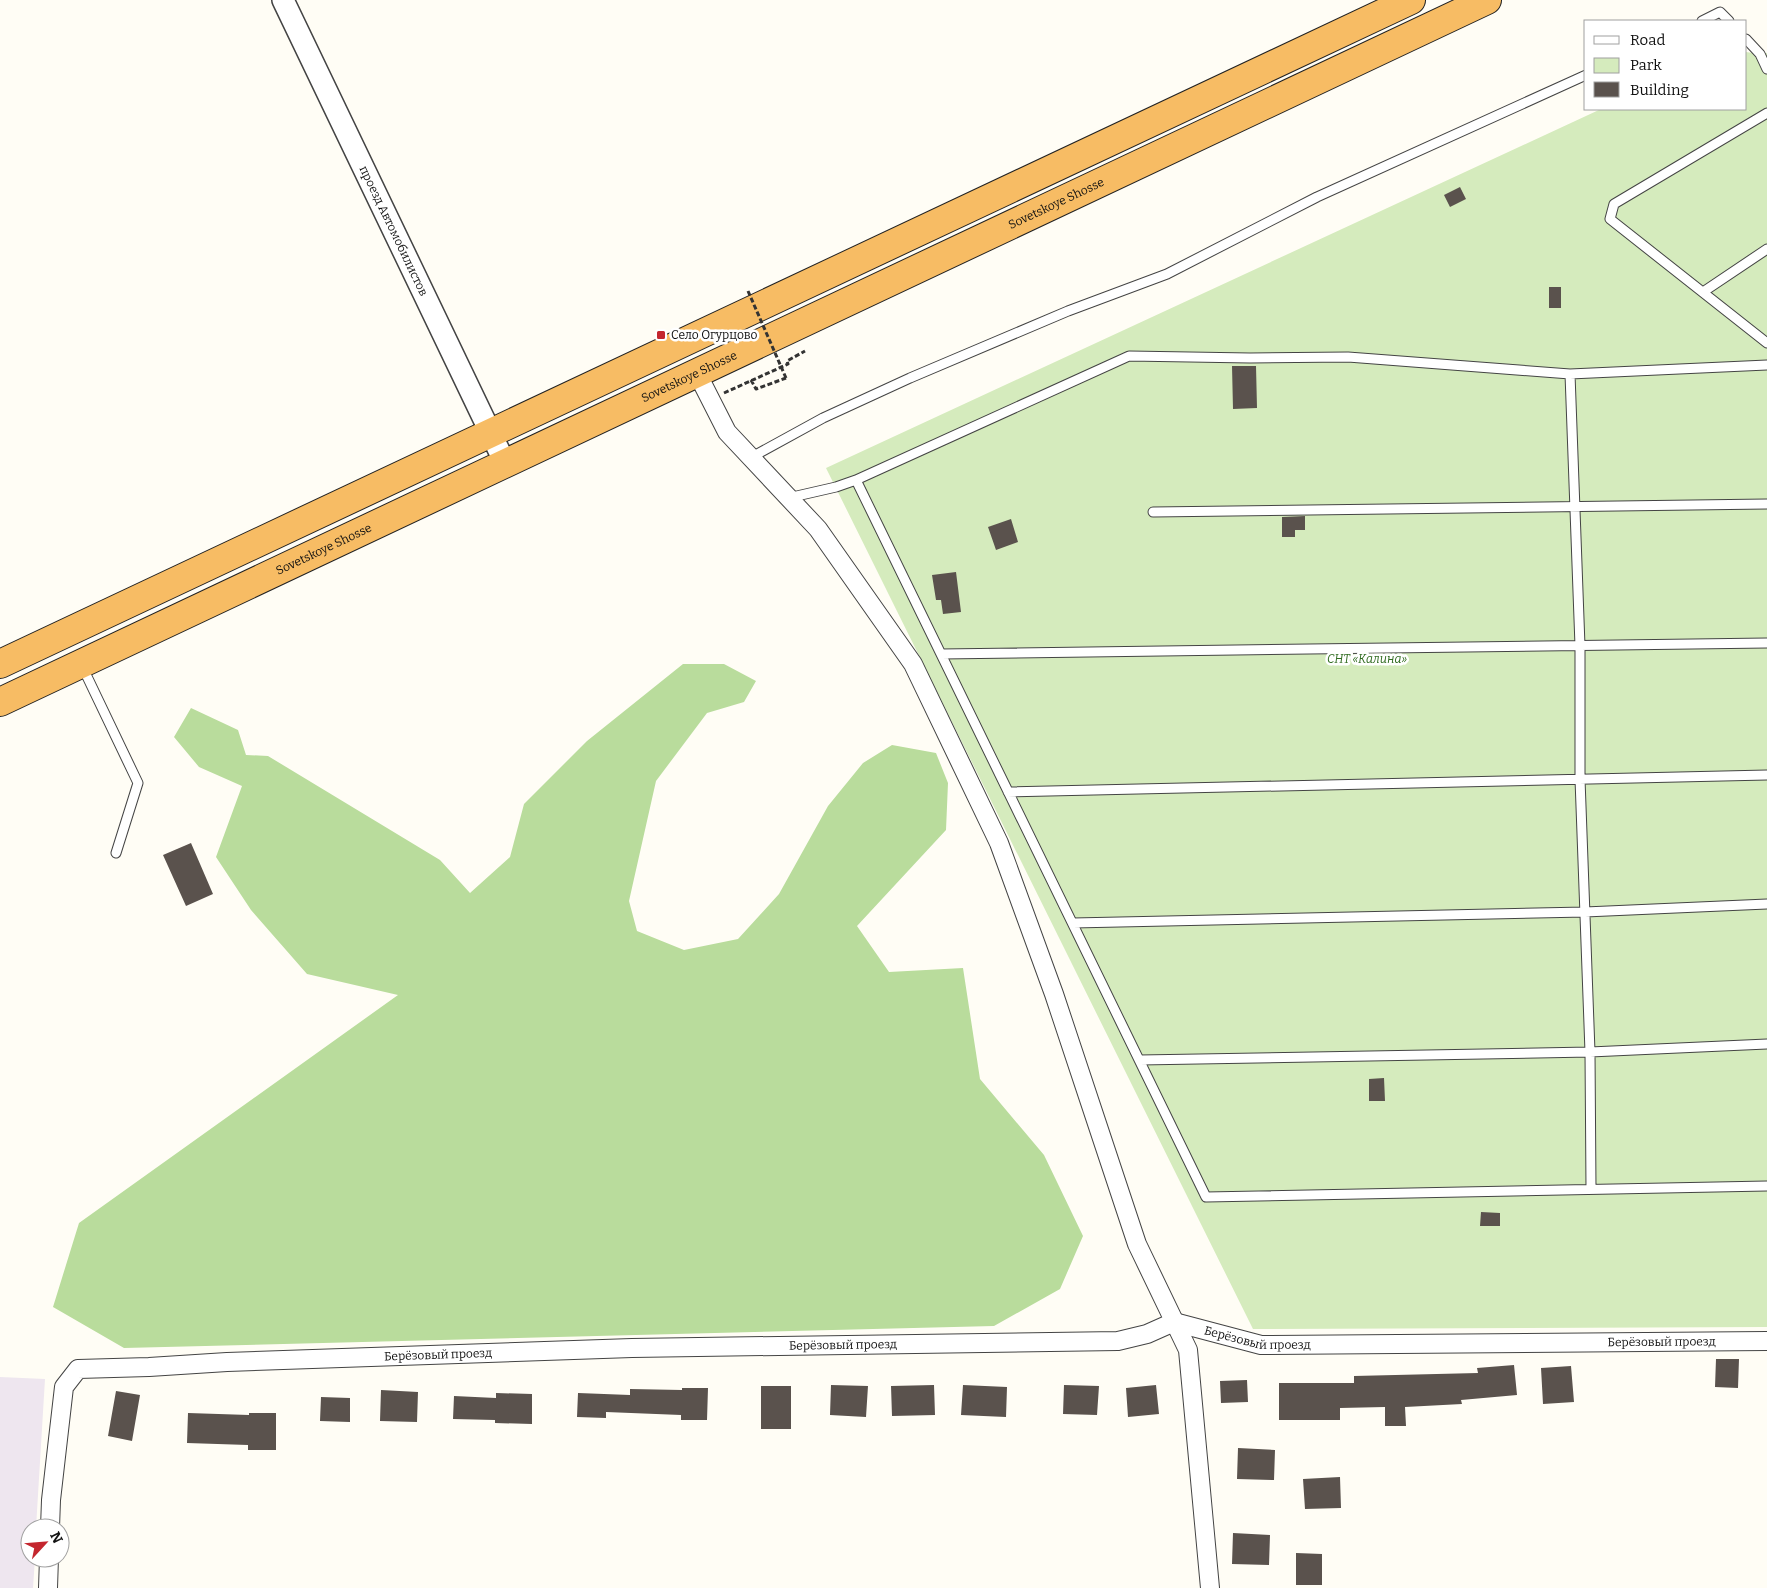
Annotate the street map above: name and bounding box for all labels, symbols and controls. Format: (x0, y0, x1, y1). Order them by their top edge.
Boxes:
legend (1584, 20, 1747, 110)
text: Road (1630, 31, 1665, 49)
text: Park (1630, 56, 1662, 74)
text: Building (1630, 81, 1689, 99)
street label: проезд Автомобилистов (356, 163, 431, 298)
street label: Sovetskoye Shosse (1006, 175, 1106, 232)
place label: Село Огурцово (671, 328, 758, 342)
marker: Село Огурцово (655, 329, 667, 341)
street label: Sovetskoye Shosse (639, 348, 739, 405)
street label: Sovetskoye Shosse (274, 521, 374, 578)
park label: СНТ «Калина» (1327, 652, 1407, 666)
street label: Берёзовый проезд (1203, 1323, 1311, 1352)
street label: Берёзовый проезд (1607, 1334, 1716, 1349)
street label: Берёзовый проезд (789, 1337, 897, 1353)
street label: Берёзовый проезд (384, 1346, 492, 1364)
north arrow (20, 1518, 70, 1568)
text: N (46, 1529, 66, 1546)

